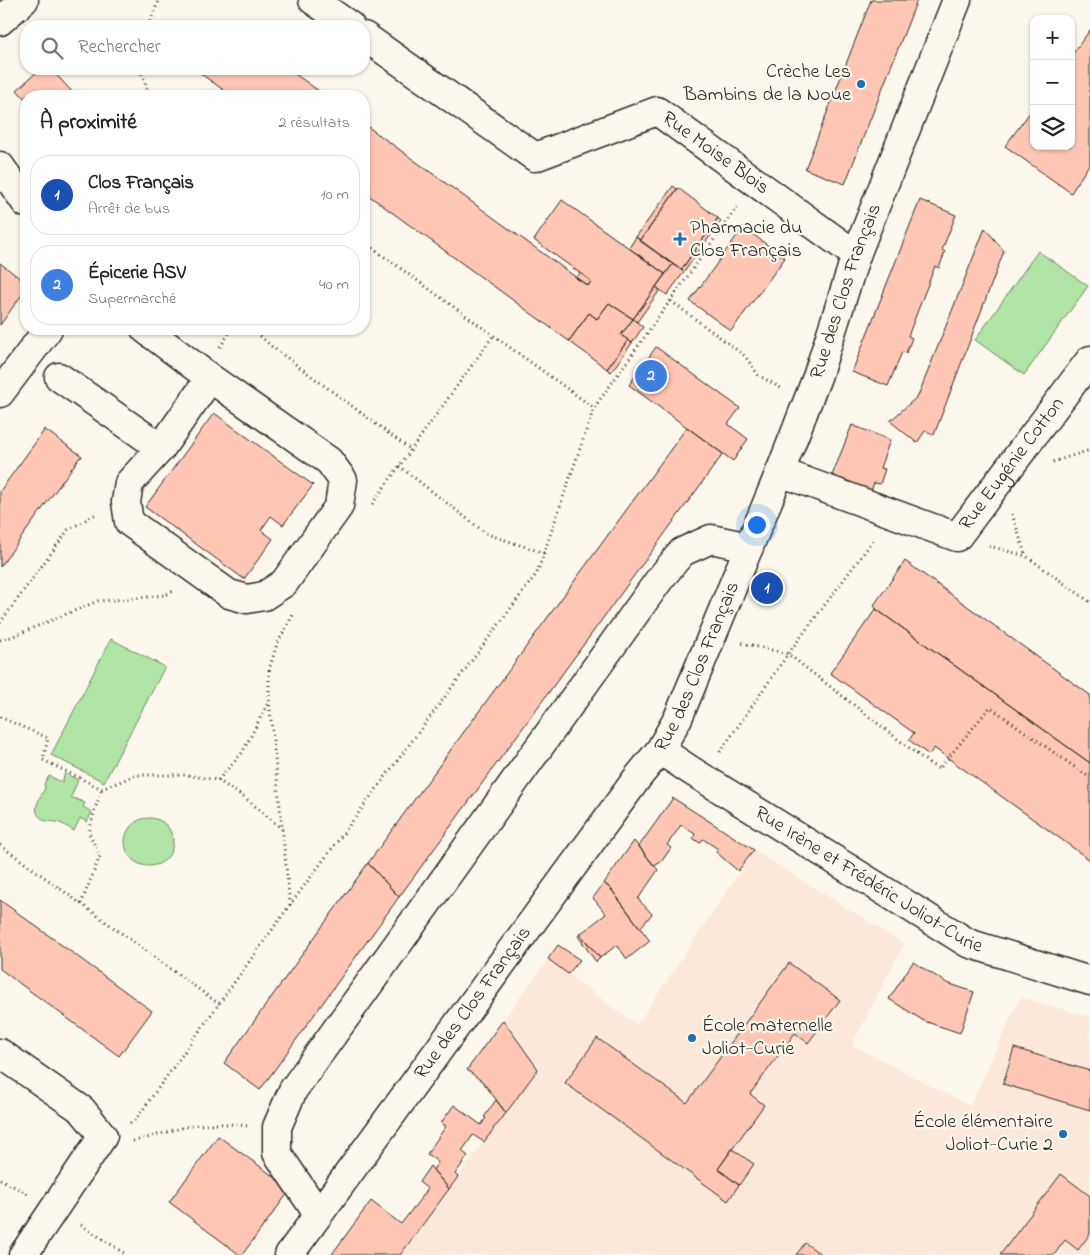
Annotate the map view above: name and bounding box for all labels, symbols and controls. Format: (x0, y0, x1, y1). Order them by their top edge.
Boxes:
map controls (1030, 15, 1075, 150)
button: + (1030, 15, 1075, 60)
search box (20, 20, 370, 75)
icon: search (38, 34, 66, 62)
text: Rechercher (78, 34, 161, 61)
place label: Crèche Les Bambins de la Noue (682, 58, 851, 110)
button: − (1030, 60, 1075, 105)
marker: Crèche Les Bambins de la Noue (855, 78, 867, 90)
street label: Rue Moise Blois (656, 104, 775, 202)
button: layers (1030, 105, 1075, 150)
text: À proximité (40, 108, 137, 138)
text: 2 résultats (278, 111, 350, 135)
text: Clos Français (88, 170, 194, 197)
text: 1 (54, 183, 60, 207)
text: 10 m (321, 183, 349, 207)
text: Arrêt de bus (88, 197, 170, 221)
street label: Rue des Clos Français (803, 199, 889, 383)
place label: Pharmacie du Clos Français (690, 214, 802, 266)
marker: Pharmacie du Clos Français (674, 233, 686, 245)
text: Épicerie ASV (88, 260, 186, 287)
text: 2 (53, 273, 61, 297)
text: 40 m (319, 273, 349, 297)
text: Supermarché (88, 287, 176, 311)
pin: 2 (635, 357, 667, 395)
street label: Rue Eugénie Cotton (952, 391, 1072, 537)
your location (744, 512, 770, 538)
pin: 1 (751, 569, 783, 607)
street label: Rue des Clos Français (647, 577, 747, 758)
street label: Rue Irène et Frédéric Joliot-Curie (749, 799, 986, 961)
street label: Rue des Clos Français (407, 920, 539, 1086)
place label: École maternelle Joliot-Curie (702, 1012, 833, 1064)
marker: École maternelle Joliot-Curie (686, 1032, 698, 1044)
place label: École élémentaire Joliot-Curie 2 (913, 1108, 1053, 1160)
marker: École élémentaire Joliot-Curie 2 (1057, 1128, 1069, 1140)

